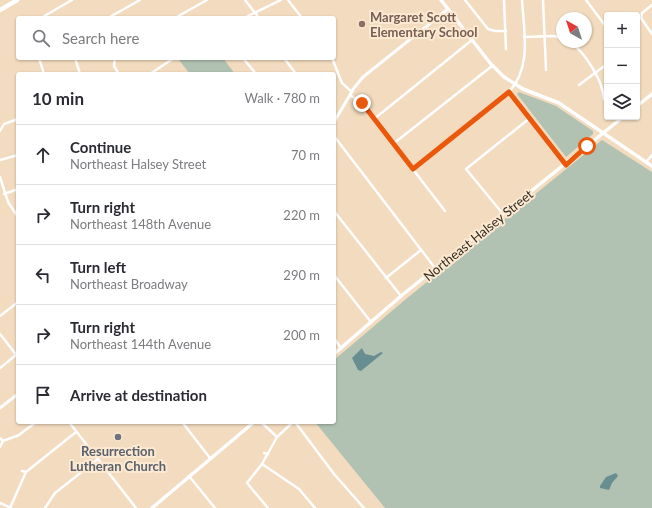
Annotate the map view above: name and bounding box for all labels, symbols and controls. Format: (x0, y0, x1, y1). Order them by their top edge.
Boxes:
place label: Margaret Scott Elementary School (370, 9, 478, 40)
north arrow (556, 12, 592, 48)
map controls (604, 12, 640, 120)
button: + (604, 12, 640, 48)
search box (16, 16, 336, 60)
marker: Margaret Scott Elementary School (357, 19, 367, 29)
icon: search (30, 27, 52, 49)
text: Search here (62, 29, 139, 47)
button: − (604, 48, 640, 84)
button: layers (604, 84, 640, 120)
text: 10 min (32, 88, 84, 109)
text: Walk · 780 m (244, 90, 320, 106)
route end (353, 94, 371, 112)
route start (578, 137, 596, 155)
text: Continue (70, 138, 131, 156)
icon: ahead (32, 144, 54, 166)
text: 70 m (291, 147, 320, 163)
text: Northeast Halsey Street (70, 156, 206, 172)
street label: Northeast Halsey Street (420, 186, 536, 284)
text: Turn right (70, 198, 135, 216)
icon: right (32, 204, 54, 226)
text: 220 m (283, 207, 320, 223)
text: Northeast 148th Avenue (70, 216, 211, 232)
text: Turn left (70, 258, 126, 276)
icon: left (32, 264, 54, 286)
text: 290 m (283, 267, 320, 283)
text: Northeast Broadway (70, 276, 188, 292)
text: Turn right (70, 318, 135, 336)
icon: right (32, 324, 54, 346)
text: 200 m (283, 327, 320, 343)
text: Northeast 144th Avenue (70, 336, 211, 352)
icon: arrive (32, 384, 54, 406)
text: Arrive at destination (70, 386, 207, 404)
marker: Resurrection Lutheran Church (113, 432, 123, 442)
place label: Resurrection Lutheran Church (70, 443, 166, 474)

